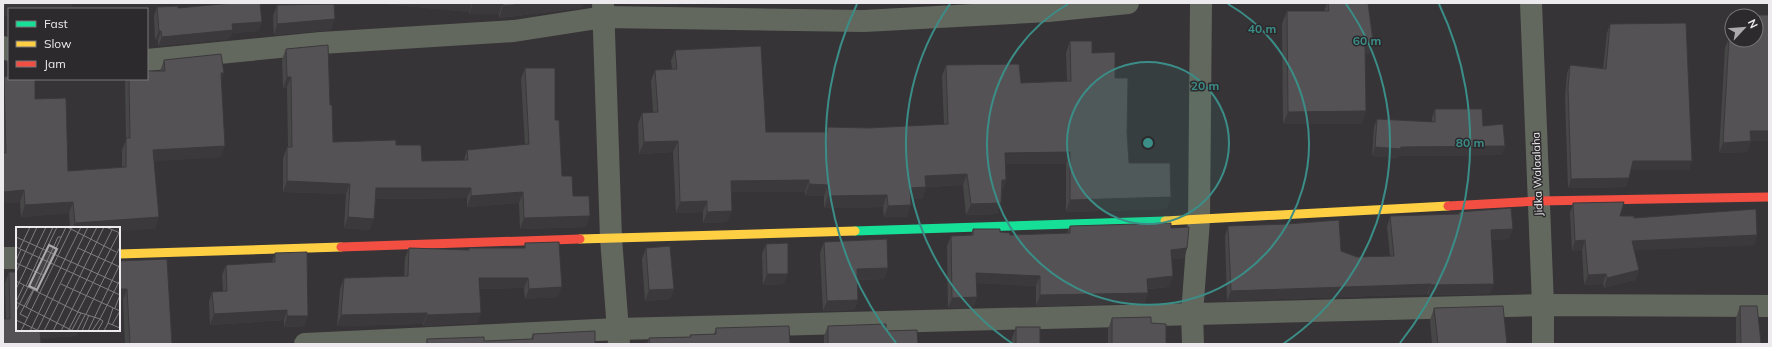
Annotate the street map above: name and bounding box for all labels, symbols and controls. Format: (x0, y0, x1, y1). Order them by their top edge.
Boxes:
legend (8, 8, 148, 80)
north arrow (1724, 8, 1764, 48)
text: Fast (44, 16, 68, 31)
text: N (1745, 17, 1761, 30)
text: 40 m (1248, 21, 1276, 36)
text: 60 m (1353, 33, 1381, 48)
text: Slow (44, 36, 72, 51)
text: Jam (44, 56, 66, 71)
text: 20 m (1191, 78, 1219, 93)
street label: Jidka Walaalaha (1529, 132, 1545, 216)
text: 80 m (1456, 135, 1484, 150)
centre of rings (1141, 136, 1155, 150)
inset map (16, 227, 120, 331)

